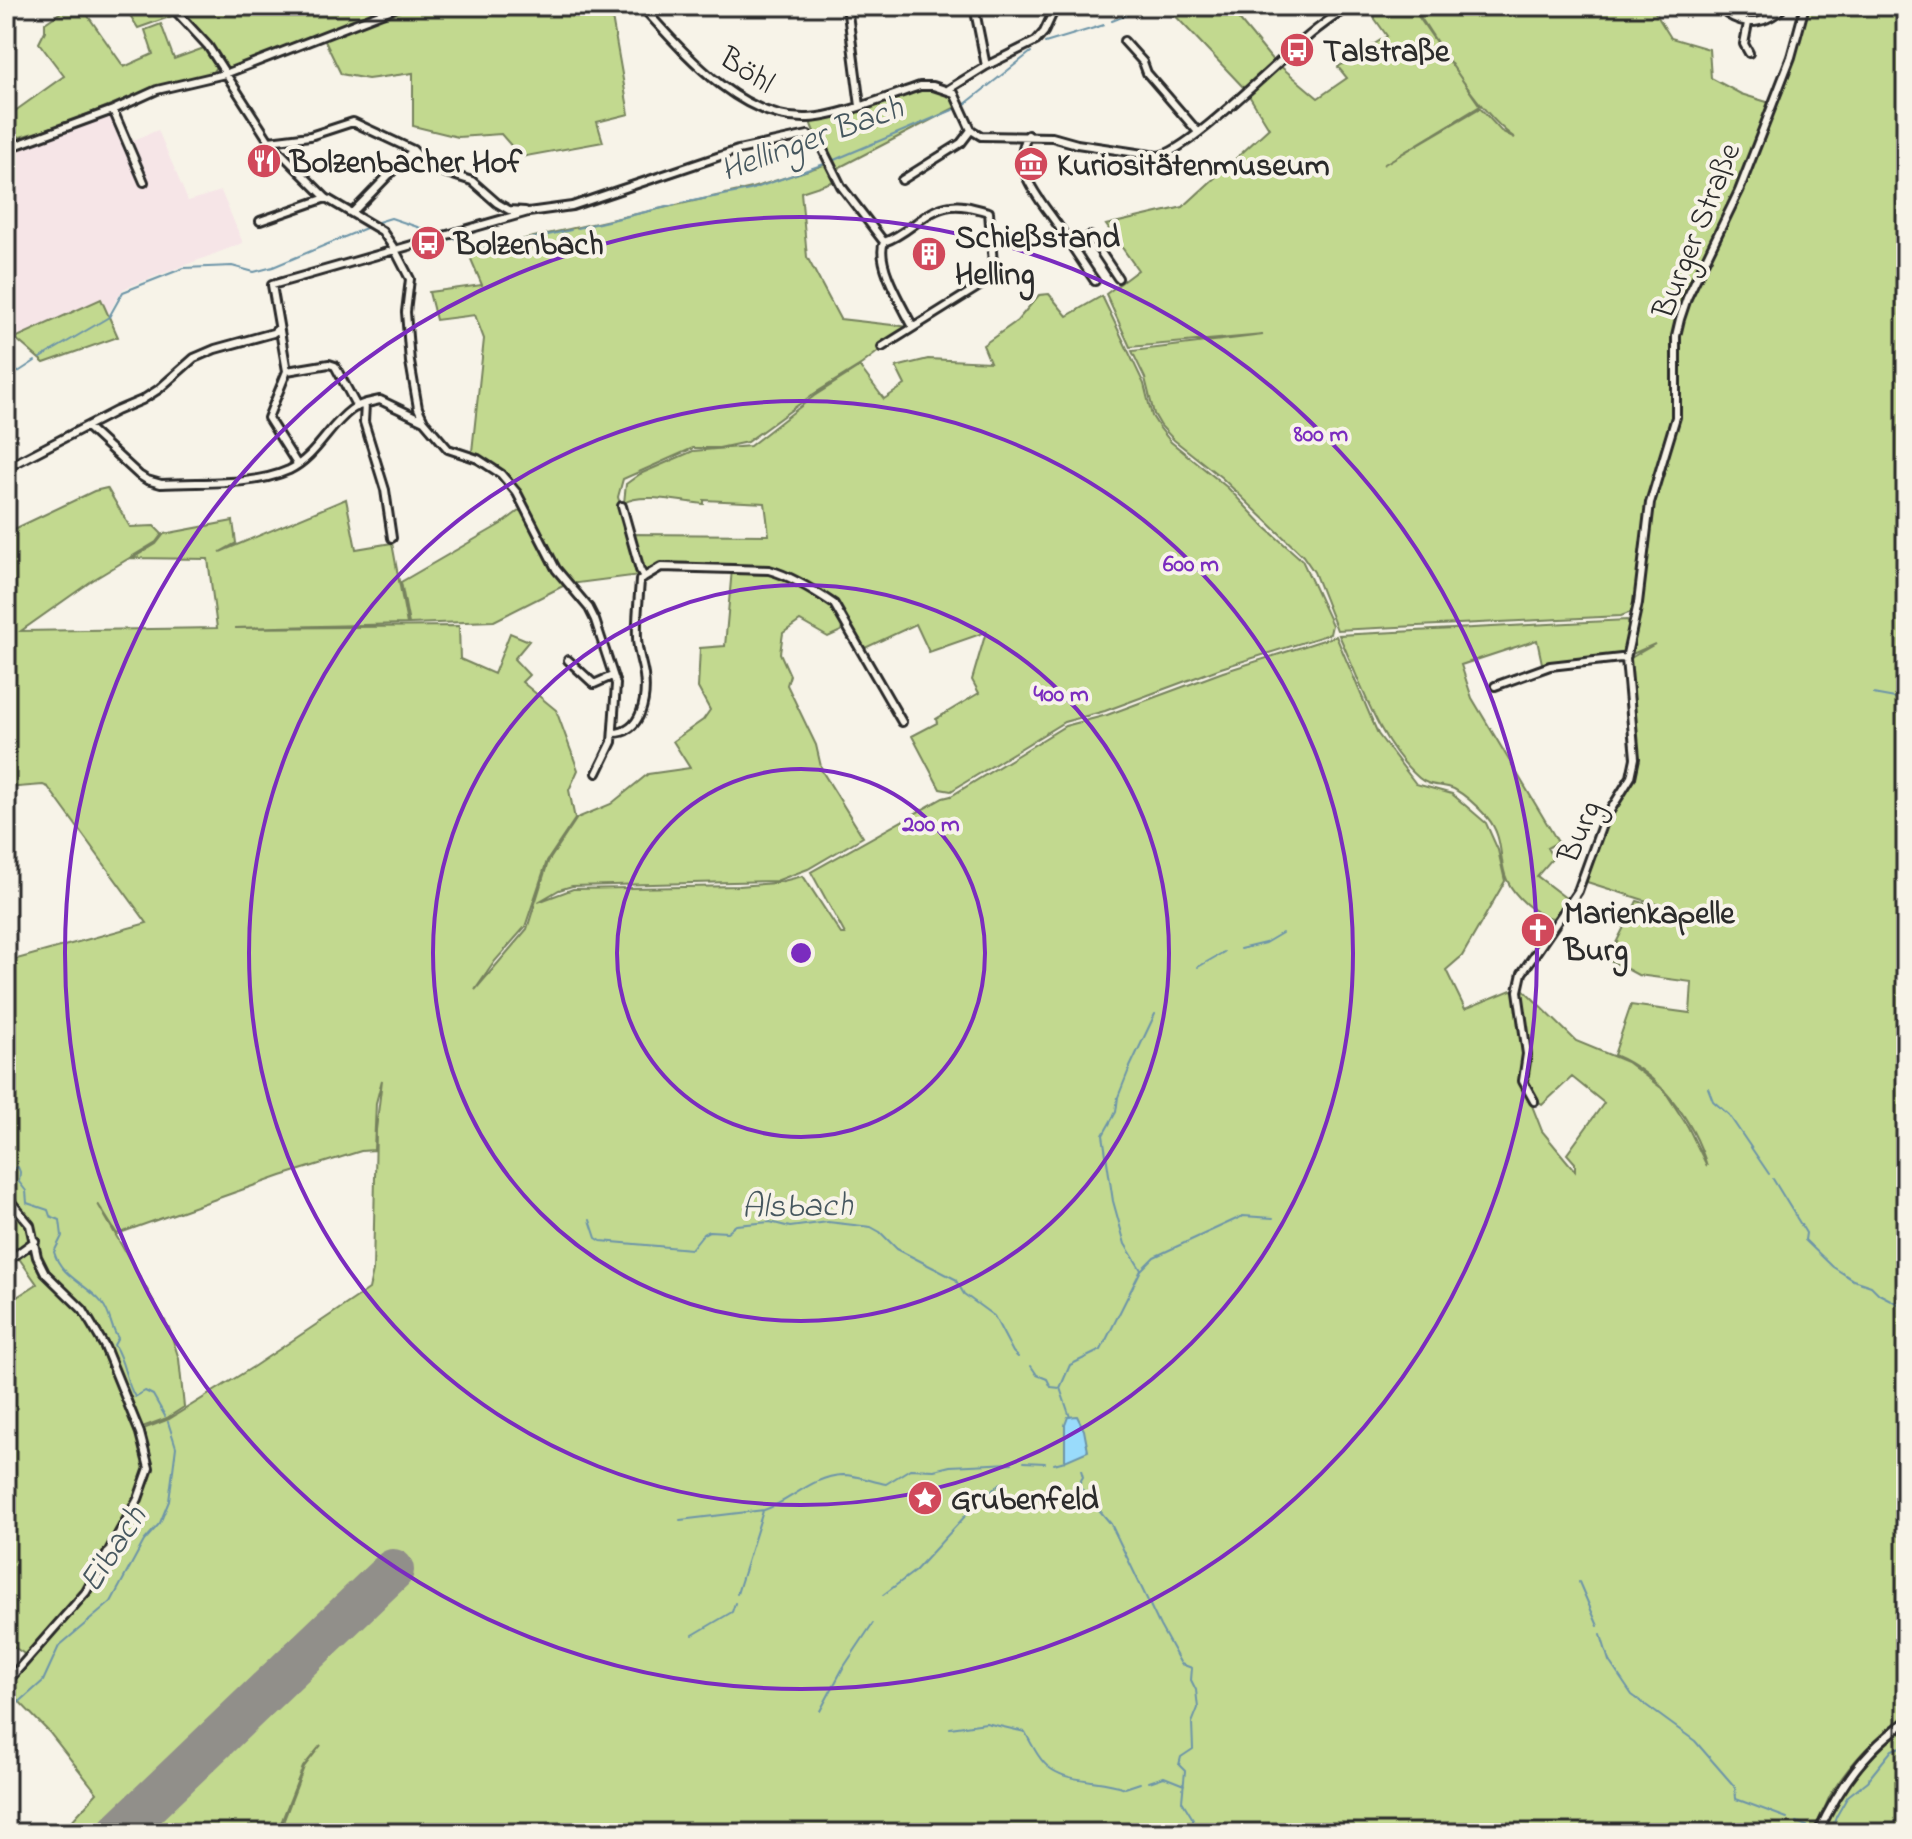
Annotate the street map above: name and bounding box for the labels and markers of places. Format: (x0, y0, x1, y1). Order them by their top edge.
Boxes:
place label: Talstraße (1323, 30, 1451, 77)
bus stop icon: Talstraße (1278, 31, 1316, 69)
place label: Bolzenbacher Hof (288, 141, 523, 188)
restaurant icon: Bolzenbacher Hof (245, 142, 283, 180)
place label: Kuriositätenmuseum (1057, 144, 1330, 191)
museum icon: Kuriositätenmuseum (1012, 145, 1050, 183)
place label: Schießstand Helling (955, 216, 1120, 301)
place label: Bolzenbach (452, 223, 604, 270)
bus stop icon: Bolzenbach (409, 224, 447, 262)
building icon: Schießstand Helling (910, 235, 948, 273)
place label: Marienkapelle Burg (1562, 892, 1736, 977)
church icon: Marienkapelle Burg (1519, 911, 1557, 949)
centre of rings (787, 939, 815, 967)
place label: Grubenfeld (951, 1478, 1099, 1525)
place icon: Grubenfeld (906, 1479, 944, 1517)

